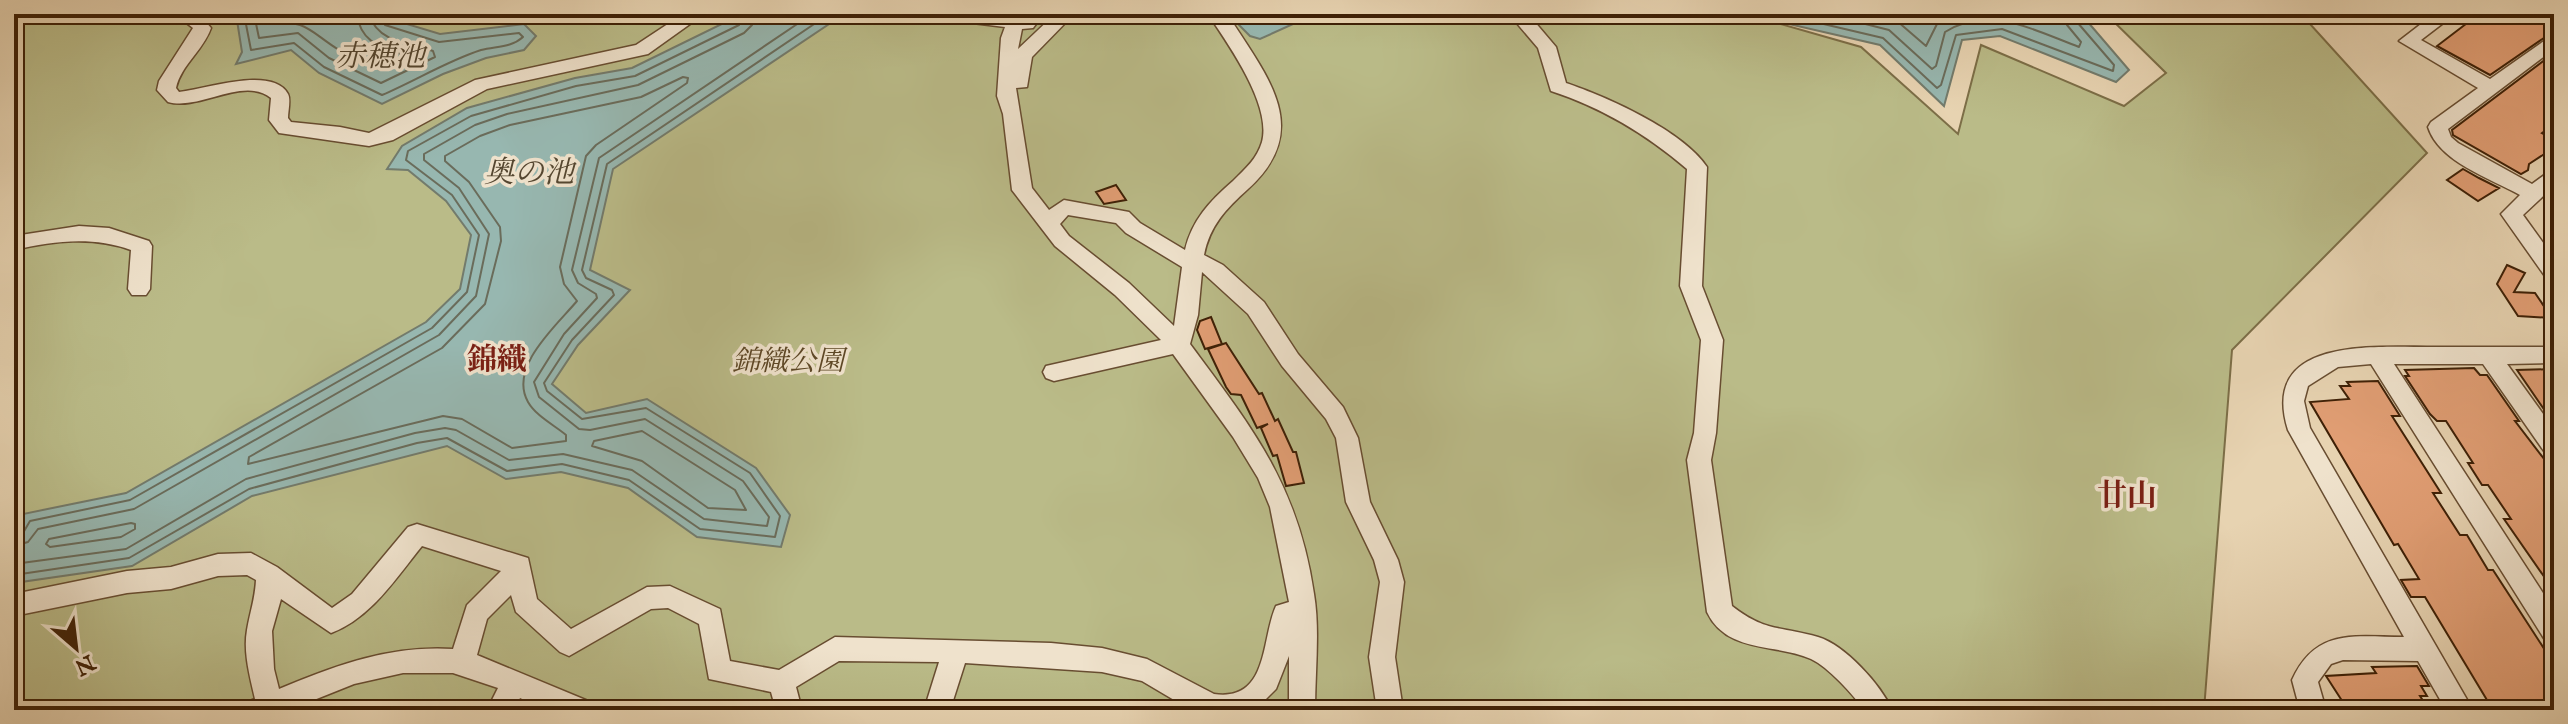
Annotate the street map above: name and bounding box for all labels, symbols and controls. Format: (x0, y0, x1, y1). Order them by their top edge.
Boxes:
water label: 赤穂池 (335, 39, 428, 77)
water label: 奥の池 (484, 155, 577, 193)
district label: 錦織 (467, 342, 527, 380)
park label: 錦織公園 (732, 345, 848, 380)
district label: 廿山 (2097, 478, 2157, 516)
north arrow (36, 608, 116, 688)
text: N (69, 647, 100, 681)

